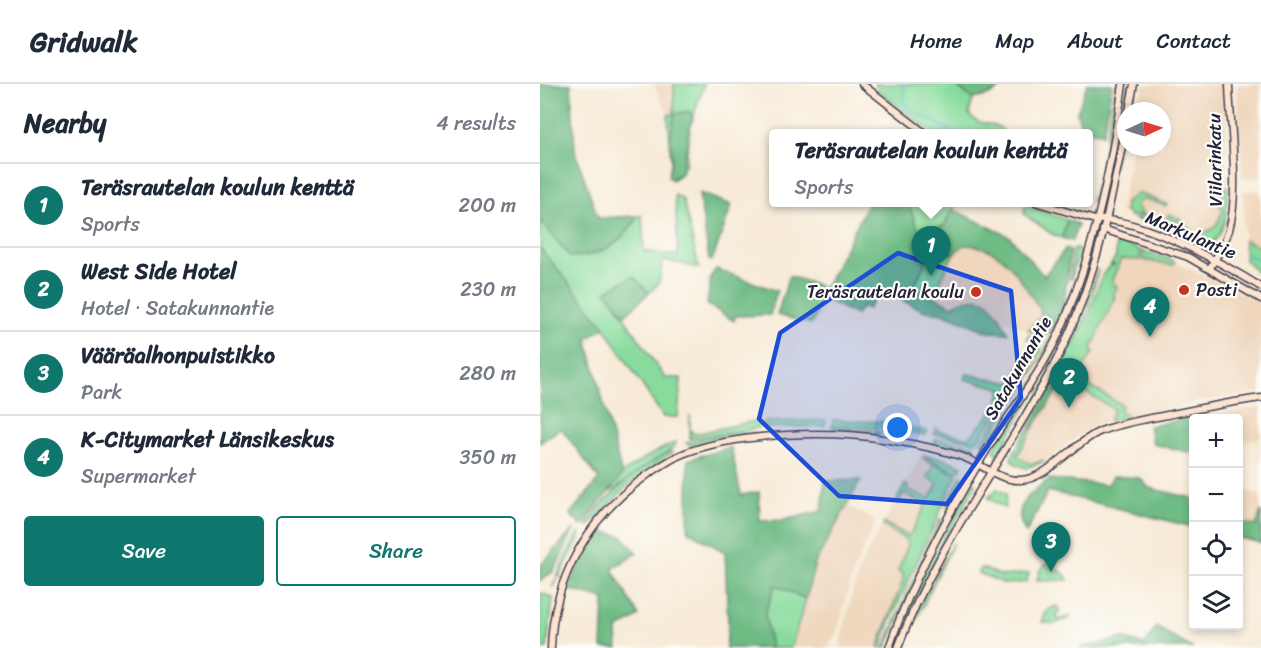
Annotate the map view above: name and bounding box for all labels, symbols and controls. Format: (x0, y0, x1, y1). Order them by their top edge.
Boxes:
text: Gridwalk (30, 17, 138, 66)
text: Home (910, 22, 962, 60)
text: Map (995, 22, 1034, 60)
text: About (1067, 22, 1124, 60)
text: Contact (1157, 22, 1231, 60)
text: Nearby (24, 100, 106, 146)
north arrow (1117, 102, 1171, 156)
text: 4 results (436, 106, 516, 141)
street label: Viilarinkatu (1198, 113, 1232, 207)
popup (769, 129, 1093, 207)
text: Teräsrautelan koulun kenttä (795, 131, 1067, 170)
text: Teräsrautelan koulun kenttä (81, 168, 354, 207)
text: Sports (795, 170, 853, 205)
text: 1 (39, 188, 48, 223)
text: 200 m (459, 188, 516, 223)
street label: Markulantie (1140, 201, 1242, 269)
text: Sports (81, 207, 140, 242)
pin: 1 (912, 226, 950, 276)
text: West Side Hotel (81, 252, 236, 291)
text: 2 (38, 272, 49, 307)
text: 230 m (460, 272, 516, 307)
place label: Posti (1196, 274, 1238, 306)
place label: Teräsrautelan koulu (807, 276, 964, 308)
marker: Posti (1177, 283, 1191, 297)
marker: Teräsrautelan koulu (969, 285, 983, 299)
pin: 4 (1130, 288, 1170, 337)
text: Hotel · Satakunnantie (81, 291, 274, 326)
street label: Satakunnantie (975, 310, 1061, 426)
text: Vääräalhonpuistikko (81, 336, 275, 375)
text: 3 (38, 356, 49, 391)
text: 280 m (459, 356, 516, 391)
pin: 2 (1050, 358, 1088, 408)
text: Park (81, 375, 122, 410)
your location (883, 413, 912, 442)
map controls (1189, 414, 1243, 630)
button: + (1189, 414, 1243, 468)
text: K-Citymarket Länsikeskus (81, 420, 334, 459)
text: 4 (37, 440, 50, 475)
text: 350 m (460, 440, 516, 475)
text: Supermarket (81, 459, 196, 494)
button: − (1189, 468, 1243, 522)
button: Save (24, 516, 264, 586)
button: Share (276, 516, 516, 586)
pin: 3 (1032, 522, 1070, 572)
button: locate (1189, 522, 1243, 576)
button: layers (1189, 576, 1243, 630)

